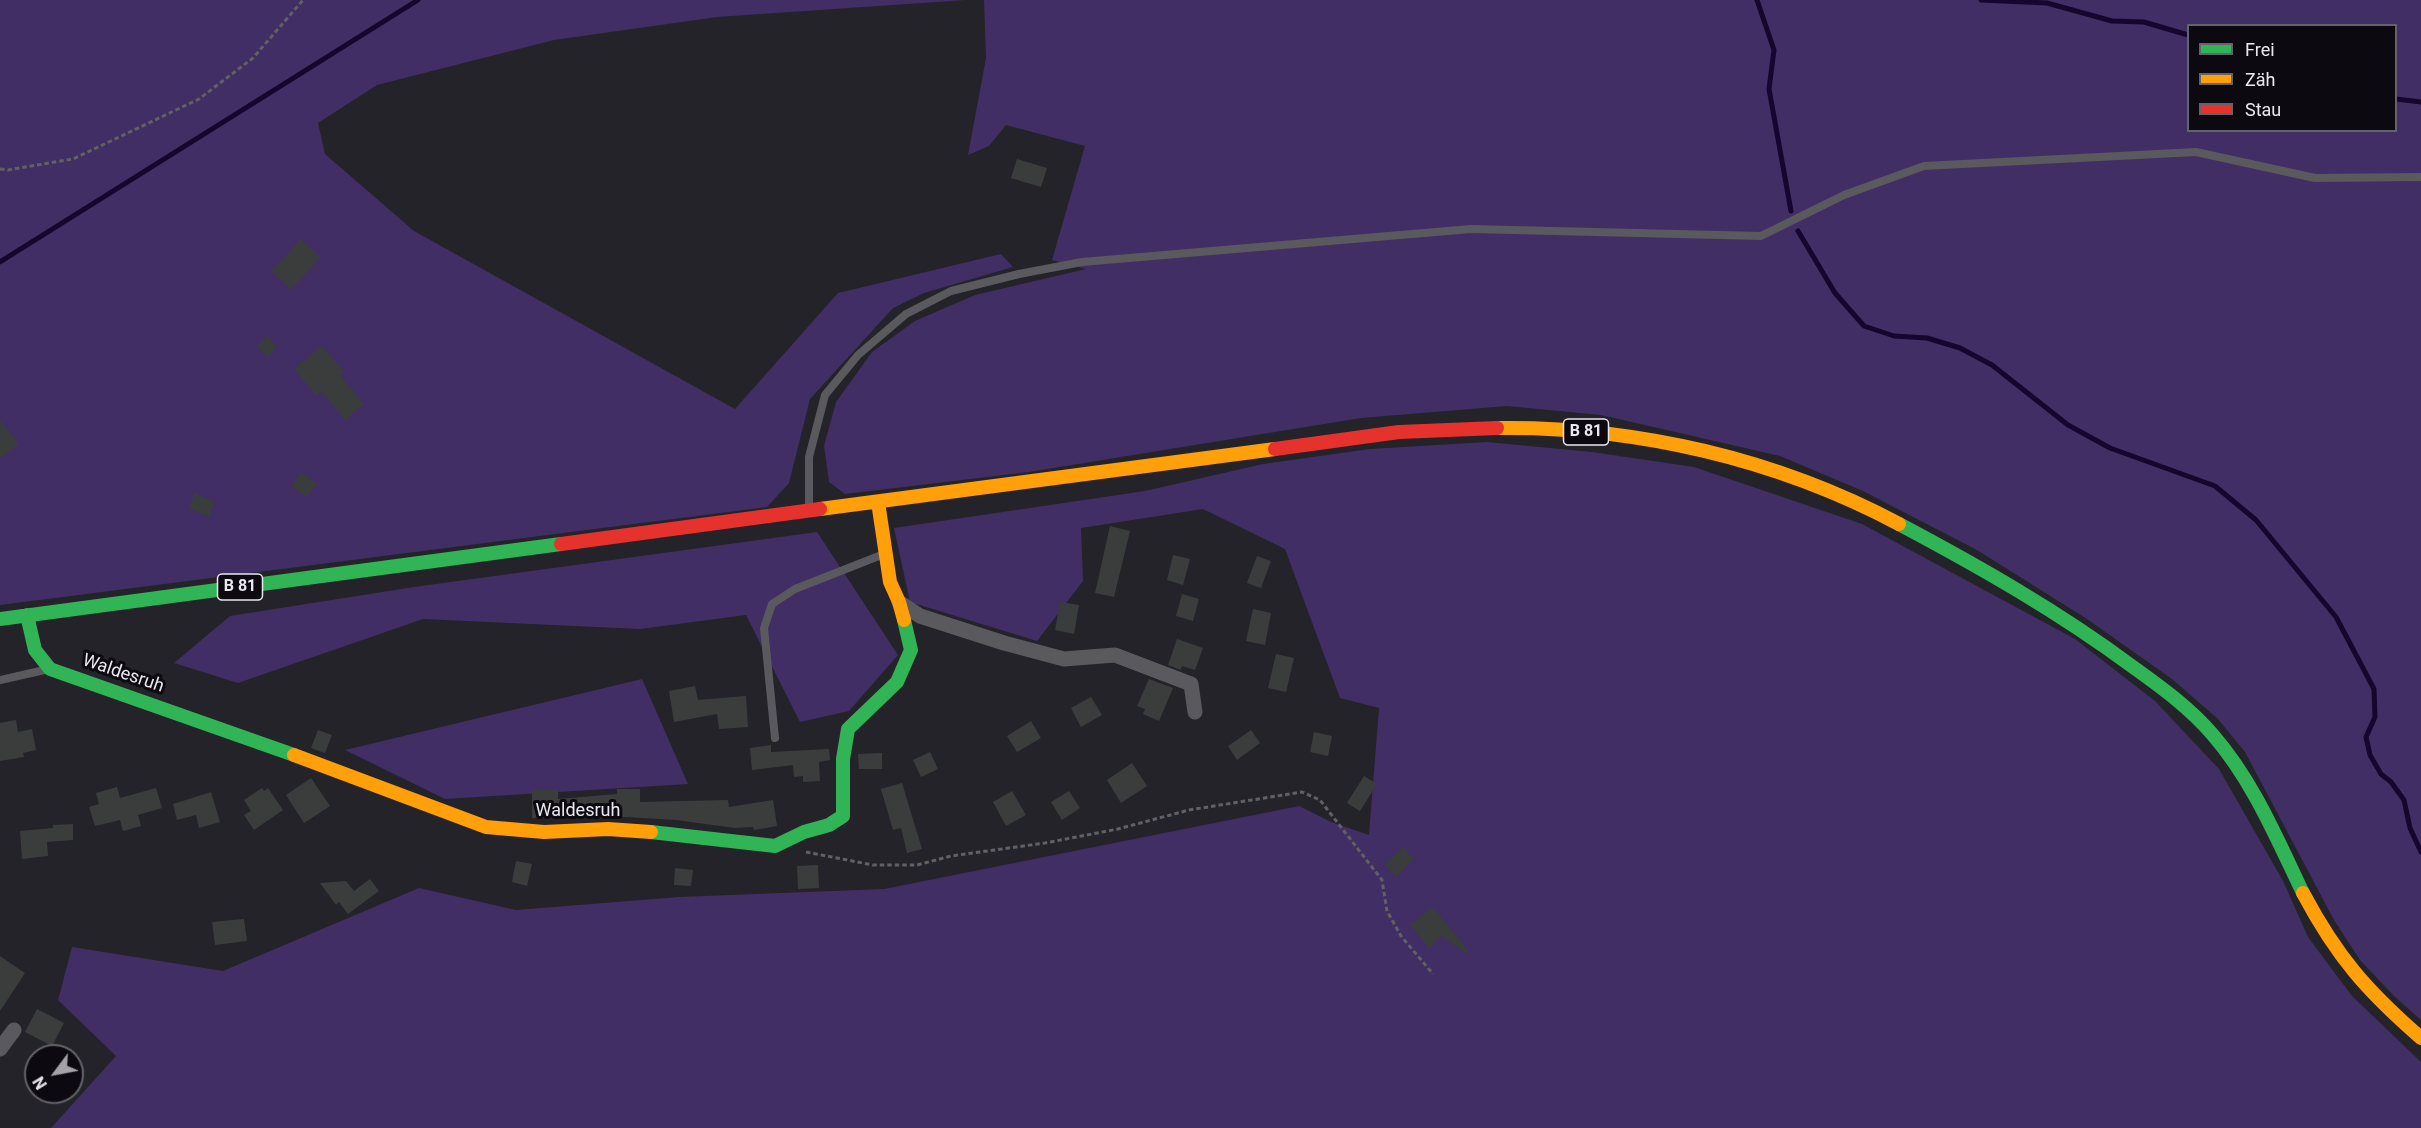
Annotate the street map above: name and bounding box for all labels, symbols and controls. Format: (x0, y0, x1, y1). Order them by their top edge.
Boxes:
legend (2187, 24, 2397, 132)
text: Frei (2245, 39, 2275, 60)
text: Zäh (2245, 69, 2276, 90)
text: Stau (2245, 99, 2281, 120)
road number: B 81 (1564, 419, 1608, 445)
road number: B 81 (218, 574, 262, 600)
street label: Waldesruh (79, 650, 167, 698)
street label: Waldesruh (536, 800, 620, 822)
north arrow (24, 1044, 84, 1104)
text: N (29, 1073, 51, 1093)

